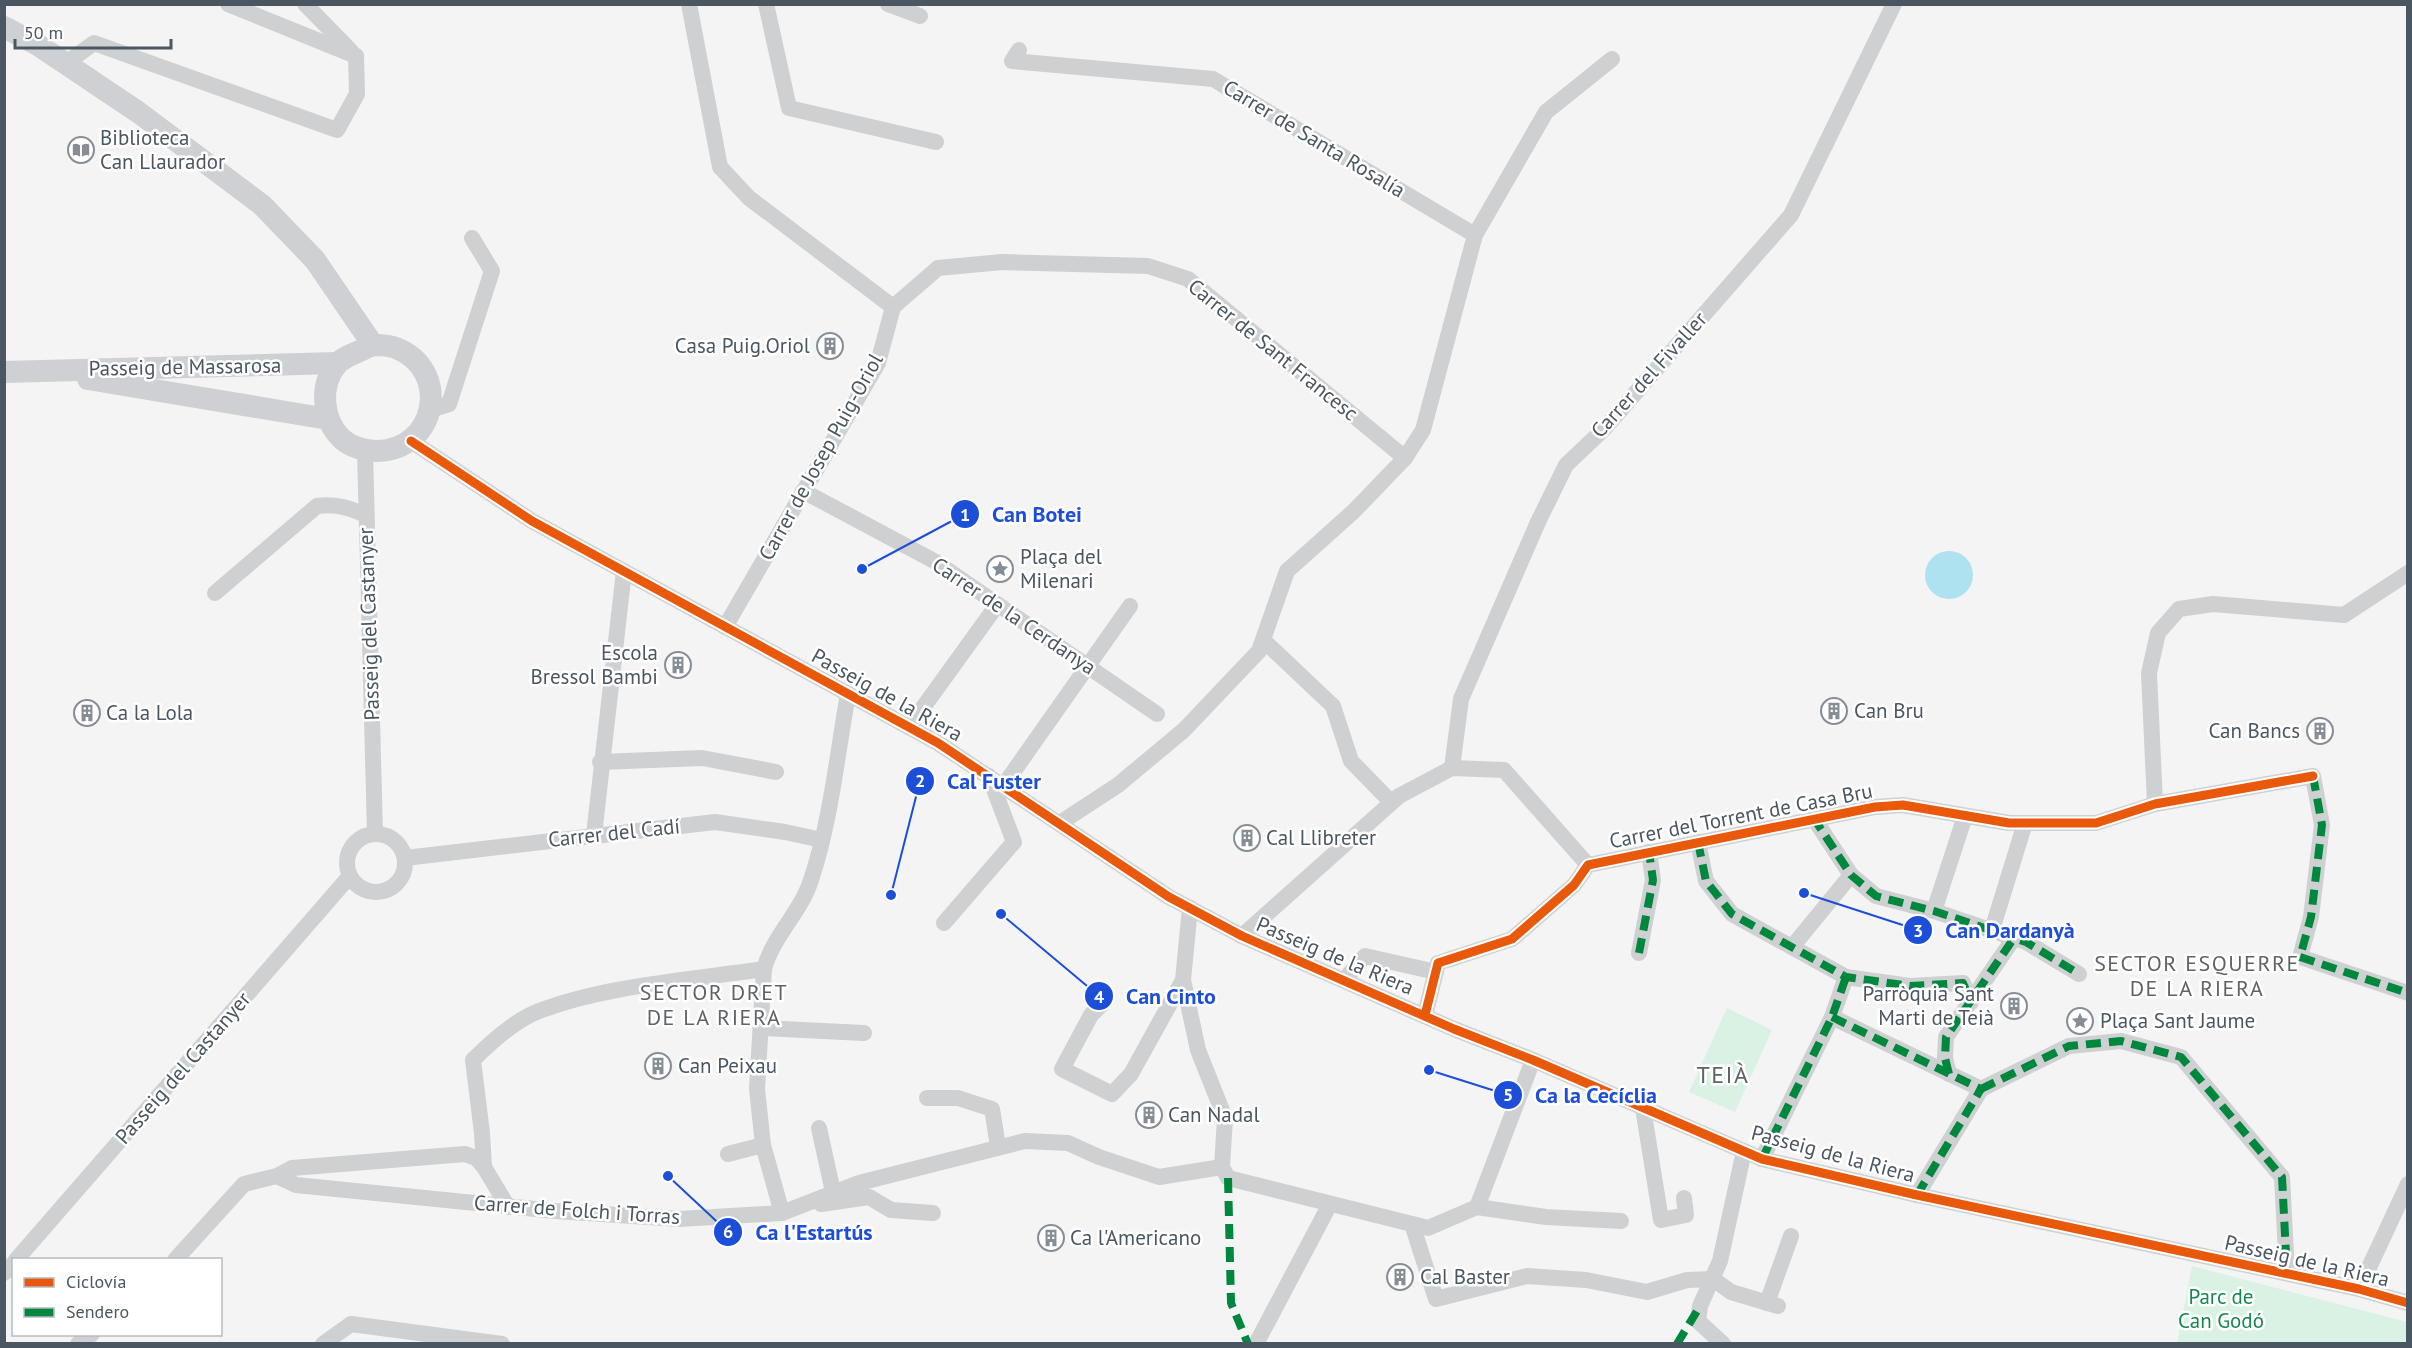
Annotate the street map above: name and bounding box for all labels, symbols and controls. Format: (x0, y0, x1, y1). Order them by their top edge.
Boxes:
scale bar (15, 12, 171, 50)
text: 50 m (24, 21, 63, 44)
street label: Carrer de Santa Rosalía (1218, 74, 1410, 204)
place label: Biblioteca Can Llaurador (100, 124, 225, 175)
library icon: Biblioteca Can Llaurador (66, 135, 96, 165)
street label: Carrer de Sant Francesc (1183, 273, 1364, 426)
street label: Carrer del Fivaller (1585, 306, 1712, 443)
building icon: Casa Puig.Oriol (815, 331, 845, 361)
place label: Casa Puig.Oriol (675, 332, 810, 359)
street label: Carrer de Josep Puig-Oriol (752, 349, 889, 565)
street label: Passeig de Massarosa (88, 351, 282, 382)
callout: Can Botei (950, 494, 1094, 534)
text: Can Botei (992, 500, 1082, 528)
text: 1 (960, 503, 970, 526)
street label: Passeig del Castanyer (352, 527, 385, 721)
place label: Plaça del Milenari (1020, 543, 1102, 594)
street label: Carrer de la Cerdanya (927, 551, 1101, 680)
place icon: Plaça del Milenari (985, 554, 1015, 584)
place label: Escola Bressol Bambi (531, 639, 658, 690)
street label: Passeig de la Riera (807, 642, 967, 747)
building icon: Escola Bressol Bambi (663, 650, 693, 680)
building icon: Can Bru (1819, 696, 1849, 726)
place label: Can Bru (1854, 697, 1924, 724)
building icon: Ca la Lola (72, 698, 102, 728)
place label: Ca la Lola (106, 699, 193, 726)
building icon: Can Bancs (2305, 716, 2335, 746)
place label: Can Bancs (2208, 717, 2300, 744)
callout: Cal Fuster (905, 761, 1052, 801)
text: Cal Fuster (947, 767, 1041, 795)
text: 2 (915, 769, 925, 792)
street label: Carrer del Torrent de Casa Bru (1607, 777, 1875, 854)
street label: Carrer del Cadí (547, 812, 682, 853)
building icon: Cal Llibreter (1232, 823, 1262, 853)
place label: Cal Llibreter (1266, 824, 1376, 851)
street label: Passeig de la Riera (1252, 910, 1418, 1001)
callout: Can Dardanyà (1903, 910, 2087, 950)
text: Can Dardanyà (1945, 916, 2075, 944)
text: 3 (1913, 919, 1923, 942)
district label: SECTOR ESQUERRE DE LA RIERA (2094, 949, 2300, 1002)
callout: Can Cinto (1084, 976, 1228, 1016)
district label: SECTOR DRET DE LA RIERA (640, 978, 788, 1031)
place label: Parròquia Sant Marti de Teià (1863, 980, 1994, 1031)
text: Can Cinto (1126, 982, 1216, 1010)
text: 4 (1094, 985, 1104, 1008)
street label: Passeig del Castanyer (109, 986, 256, 1149)
building icon: Parròquia Sant Marti de Teià (1999, 991, 2029, 1021)
place icon: Plaça Sant Jaume (2065, 1006, 2095, 1036)
place label: Plaça Sant Jaume (2100, 1007, 2255, 1034)
building icon: Can Peixau (643, 1051, 673, 1081)
place label: Can Peixau (678, 1052, 777, 1079)
district label: TEIÀ (1696, 1059, 1750, 1090)
callout: Ca la Cecíclia (1493, 1075, 1669, 1115)
text: Ca la Cecíclia (1535, 1081, 1657, 1109)
text: 5 (1503, 1083, 1513, 1106)
building icon: Can Nadal (1134, 1100, 1164, 1130)
place label: Can Nadal (1168, 1101, 1260, 1128)
street label: Passeig de la Riera (1748, 1119, 1918, 1188)
street label: Carrer de Folch i Torras (473, 1189, 681, 1230)
callout: Ca l'Estartús (713, 1212, 884, 1252)
text: Ca l'Estartús (755, 1218, 873, 1246)
text: 6 (723, 1220, 733, 1243)
building icon: Ca l'Americano (1036, 1223, 1066, 1253)
place label: Ca l'Americano (1070, 1224, 1201, 1251)
street label: Passeig de la Riera (2222, 1228, 2392, 1293)
legend (12, 1258, 222, 1336)
building icon: Cal Baster (1385, 1262, 1415, 1292)
place label: Cal Baster (1420, 1263, 1510, 1290)
text: Ciclovía (66, 1270, 126, 1293)
park label: Parc de Can Godó (2178, 1283, 2264, 1334)
text: Sendero (66, 1300, 129, 1323)

